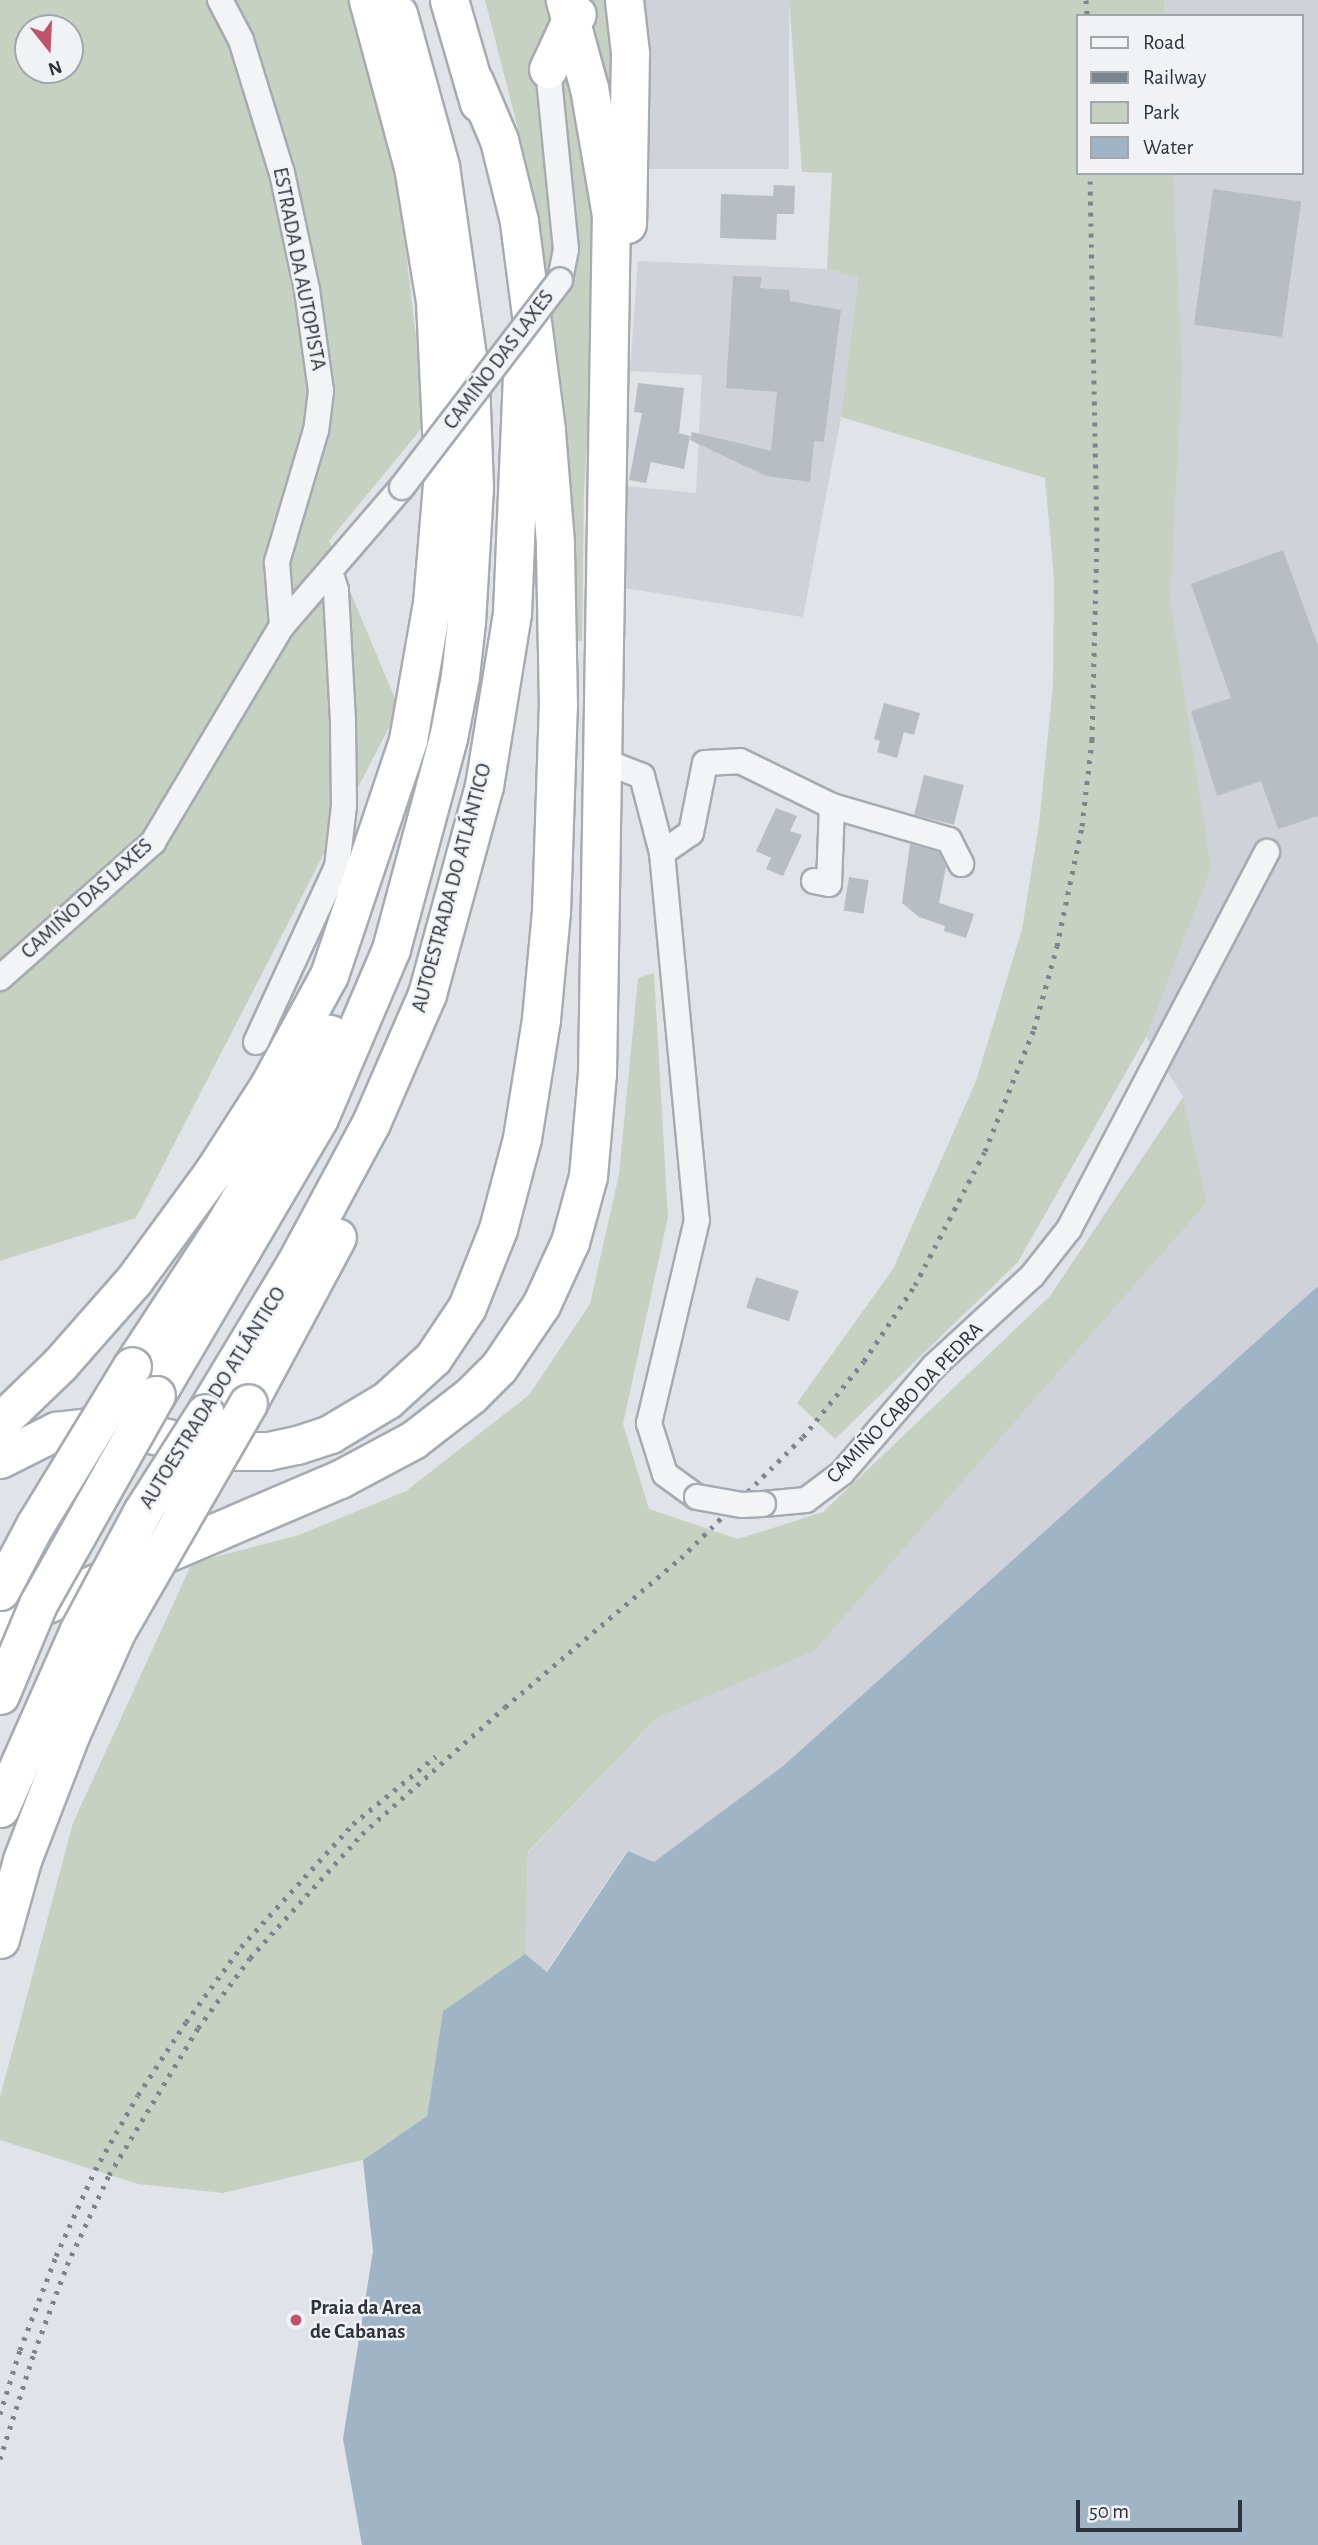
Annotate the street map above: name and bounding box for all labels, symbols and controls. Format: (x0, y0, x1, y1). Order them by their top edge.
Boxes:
north arrow (14, 14, 84, 84)
legend (1076, 14, 1304, 175)
text: Road (1143, 32, 1185, 53)
text: N (46, 56, 64, 79)
text: Railway (1143, 67, 1206, 88)
text: Park (1143, 102, 1179, 123)
text: Water (1143, 137, 1193, 158)
street label: ESTRADA DA AUTOPISTA (267, 165, 331, 373)
street label: CAMIÑO DAS LAXES (438, 285, 560, 435)
street label: AUTOESTRADA DO ATLÁNTICO (407, 761, 497, 1015)
street label: CAMIÑO DAS LAXES (16, 833, 158, 965)
street label: AUTOESTRADA DO ATLÁNTICO (134, 1282, 292, 1514)
street label: CAMIÑO CABO DA PEDRA (821, 1317, 989, 1489)
place label: Praia da Area de Cabanas (310, 2295, 422, 2345)
marker: Praia da Area de Cabanas (288, 2312, 304, 2328)
scale bar (1080, 2486, 1246, 2530)
text: 50 m (1089, 2501, 1129, 2522)

